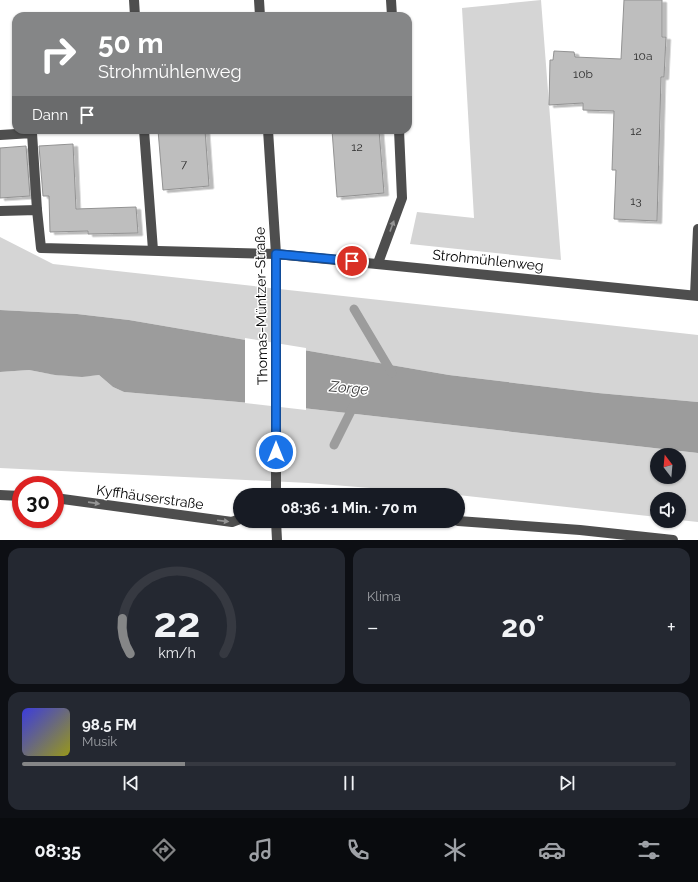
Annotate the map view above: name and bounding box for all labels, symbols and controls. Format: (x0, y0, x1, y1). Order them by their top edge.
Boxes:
text: 50 m (98, 27, 164, 60)
icon: right (32, 28, 84, 80)
house number: 10a (633, 49, 653, 63)
text: Strohmühlenweg (98, 61, 242, 82)
house number: 10b (573, 67, 593, 81)
icon: arrive (76, 104, 98, 126)
text: Dann (32, 106, 68, 124)
house number: 12 (630, 124, 642, 138)
house number: 12 (351, 140, 363, 154)
house number: 7 (181, 157, 188, 171)
house number: 13 (630, 194, 642, 208)
one-way arrow (389, 220, 395, 232)
street label: Thomas-Müntzer-Straße (252, 227, 270, 385)
pin (335, 244, 369, 278)
street label: Strohmühlenweg (432, 246, 544, 274)
icon: arrive (341, 250, 363, 272)
water label: Zorge (328, 377, 369, 399)
position arrow (255, 431, 297, 473)
north arrow (650, 448, 686, 484)
map controls (650, 448, 686, 528)
speed limit sign: 30 (12, 476, 64, 528)
street label: Kyffhäuserstraße (95, 482, 205, 512)
button: sound (650, 492, 686, 528)
text: 08:36 · 1 Min. · 70 m (281, 499, 417, 517)
one-way arrow (88, 500, 100, 507)
one-way arrow (216, 518, 229, 524)
text: Klima (367, 589, 401, 604)
text: 22 (153, 598, 200, 647)
text: 20° (501, 609, 545, 644)
text: − (367, 614, 379, 640)
text: + (667, 614, 676, 640)
text: km/h (158, 645, 195, 661)
text: 98.5 FM (82, 716, 137, 734)
text: Musik (82, 734, 117, 749)
icon: previous (120, 772, 142, 794)
icon: pause (338, 772, 360, 794)
icon: next (556, 772, 578, 794)
icon: directions (150, 836, 178, 864)
icon: music (247, 836, 275, 864)
icon: phone (344, 836, 372, 864)
icon: climate (441, 836, 469, 864)
icon: car (538, 836, 566, 864)
icon: filters (635, 836, 663, 864)
text: 08:35 (35, 840, 81, 861)

